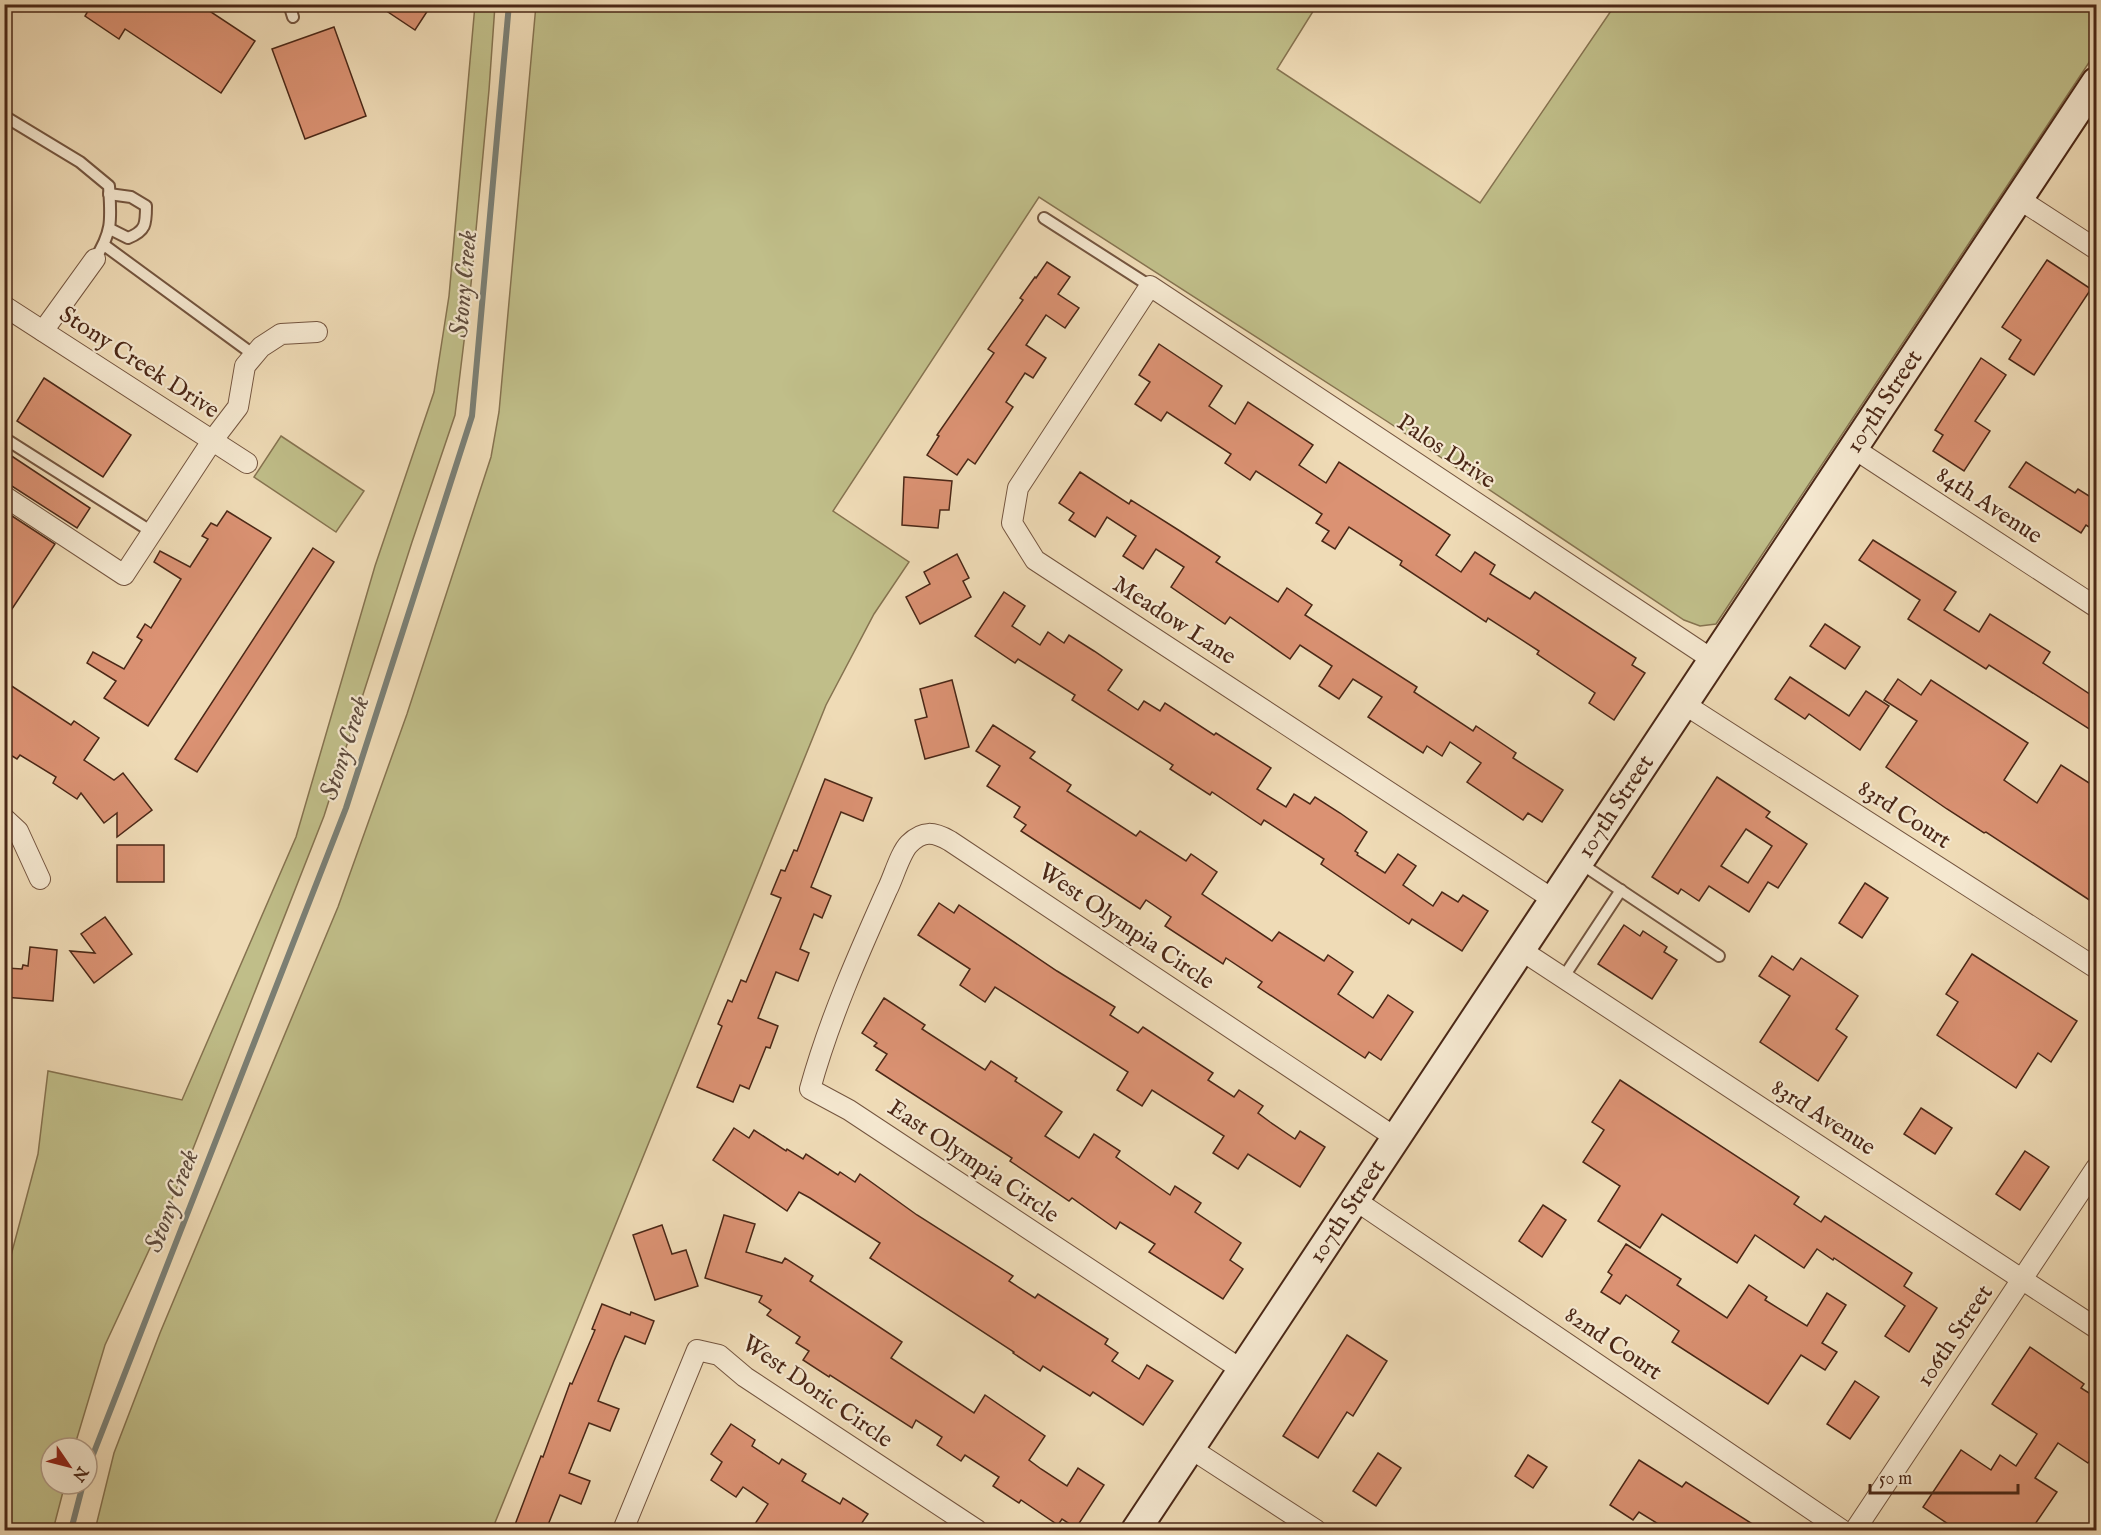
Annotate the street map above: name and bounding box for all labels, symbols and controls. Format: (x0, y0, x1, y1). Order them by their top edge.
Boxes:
water label: Stony Creek (443, 228, 485, 339)
street label: Stony Creek Drive (53, 300, 225, 426)
street label: 107th Street (1839, 344, 1930, 459)
street label: Palos Drive (1390, 408, 1502, 496)
street label: 84th Avenue (1930, 460, 2048, 552)
street label: Meadow Lane (1106, 569, 1242, 673)
water label: Stony Creek (313, 691, 377, 804)
street label: 107th Street (1570, 749, 1661, 864)
street label: 83rd Court (1852, 773, 1956, 857)
street label: West Olympia Circle (1032, 857, 1220, 997)
street label: 83rd Avenue (1765, 1073, 1881, 1163)
street label: East Olympia Circle (881, 1093, 1065, 1231)
water label: Stony Creek (137, 1144, 207, 1257)
street label: 107th Street (1302, 1154, 1393, 1269)
street label: 106th Street (1910, 1279, 2000, 1393)
street label: 82nd Court (1558, 1300, 1668, 1388)
street label: West Doric Circle (735, 1328, 899, 1456)
north arrow (39, 1436, 99, 1496)
scale bar (1870, 1457, 2018, 1495)
text: N (67, 1461, 92, 1485)
text: 50 m (1879, 1468, 1912, 1491)

